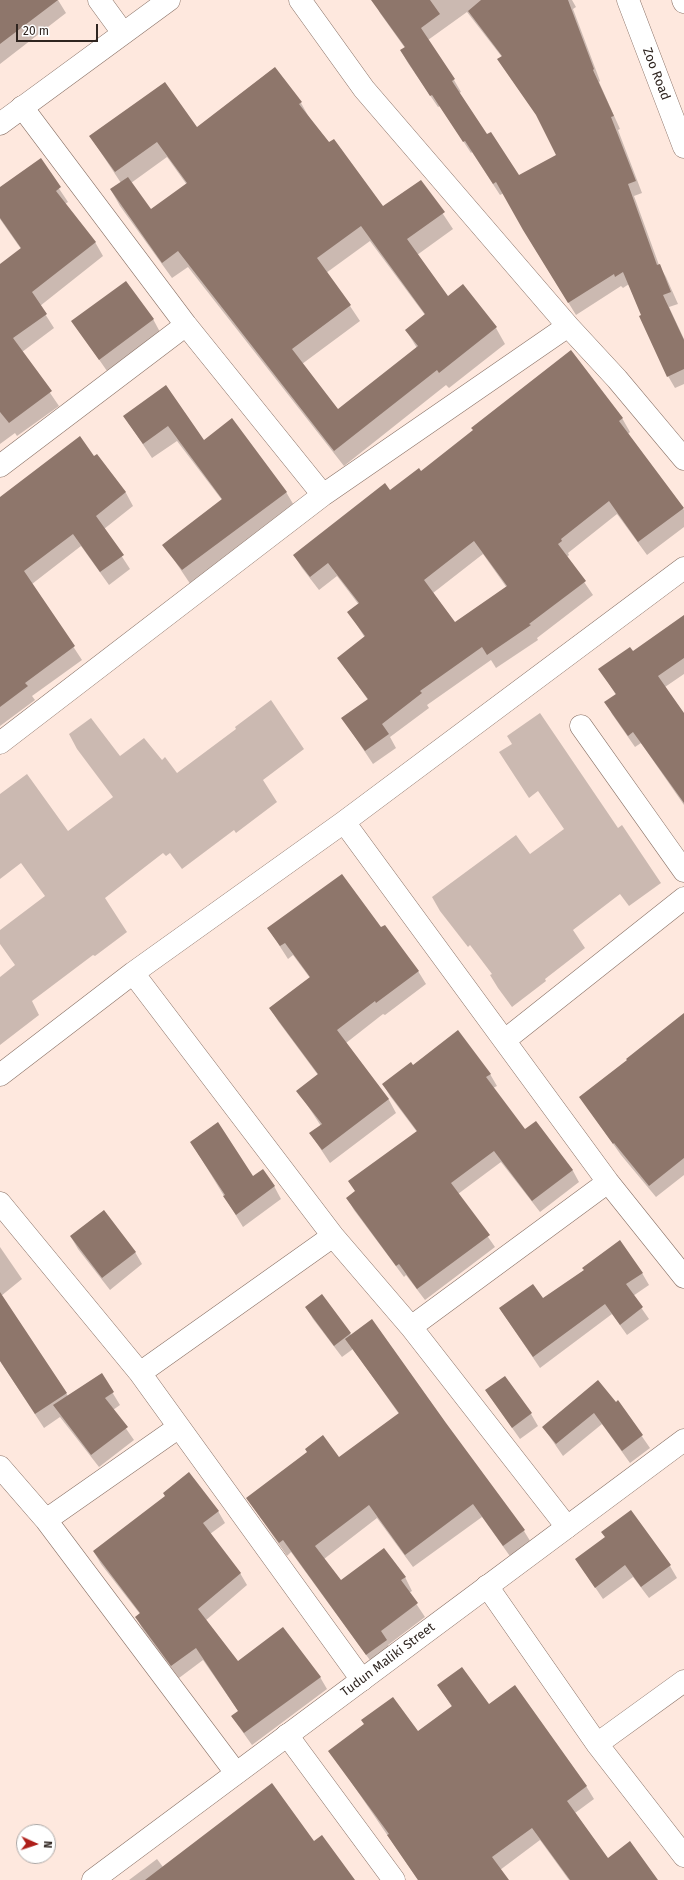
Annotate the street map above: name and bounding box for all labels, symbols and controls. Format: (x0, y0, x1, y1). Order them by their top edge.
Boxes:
scale bar (18, 16, 100, 42)
text: 20 m (23, 24, 49, 38)
street label: Zoo Road (639, 45, 673, 103)
street label: Tudun Maliki Street (338, 1620, 438, 1700)
north arrow (16, 1824, 56, 1864)
text: N (41, 1841, 54, 1849)

